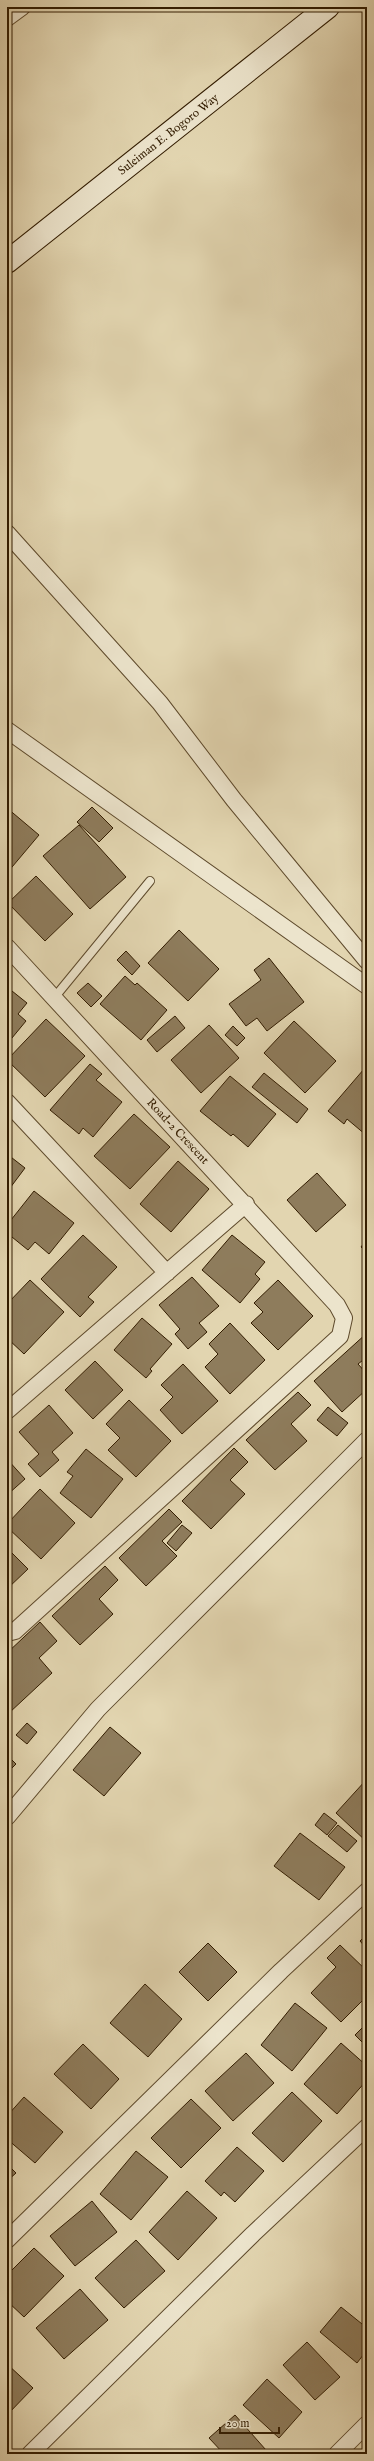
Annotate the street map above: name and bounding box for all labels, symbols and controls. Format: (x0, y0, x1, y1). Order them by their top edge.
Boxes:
street label: Suleiman E. Bogoro Way (115, 90, 222, 178)
street label: Road-2 Crescent (143, 1095, 212, 1167)
scale bar (220, 2409, 279, 2435)
text: 20 m (226, 2416, 249, 2431)

